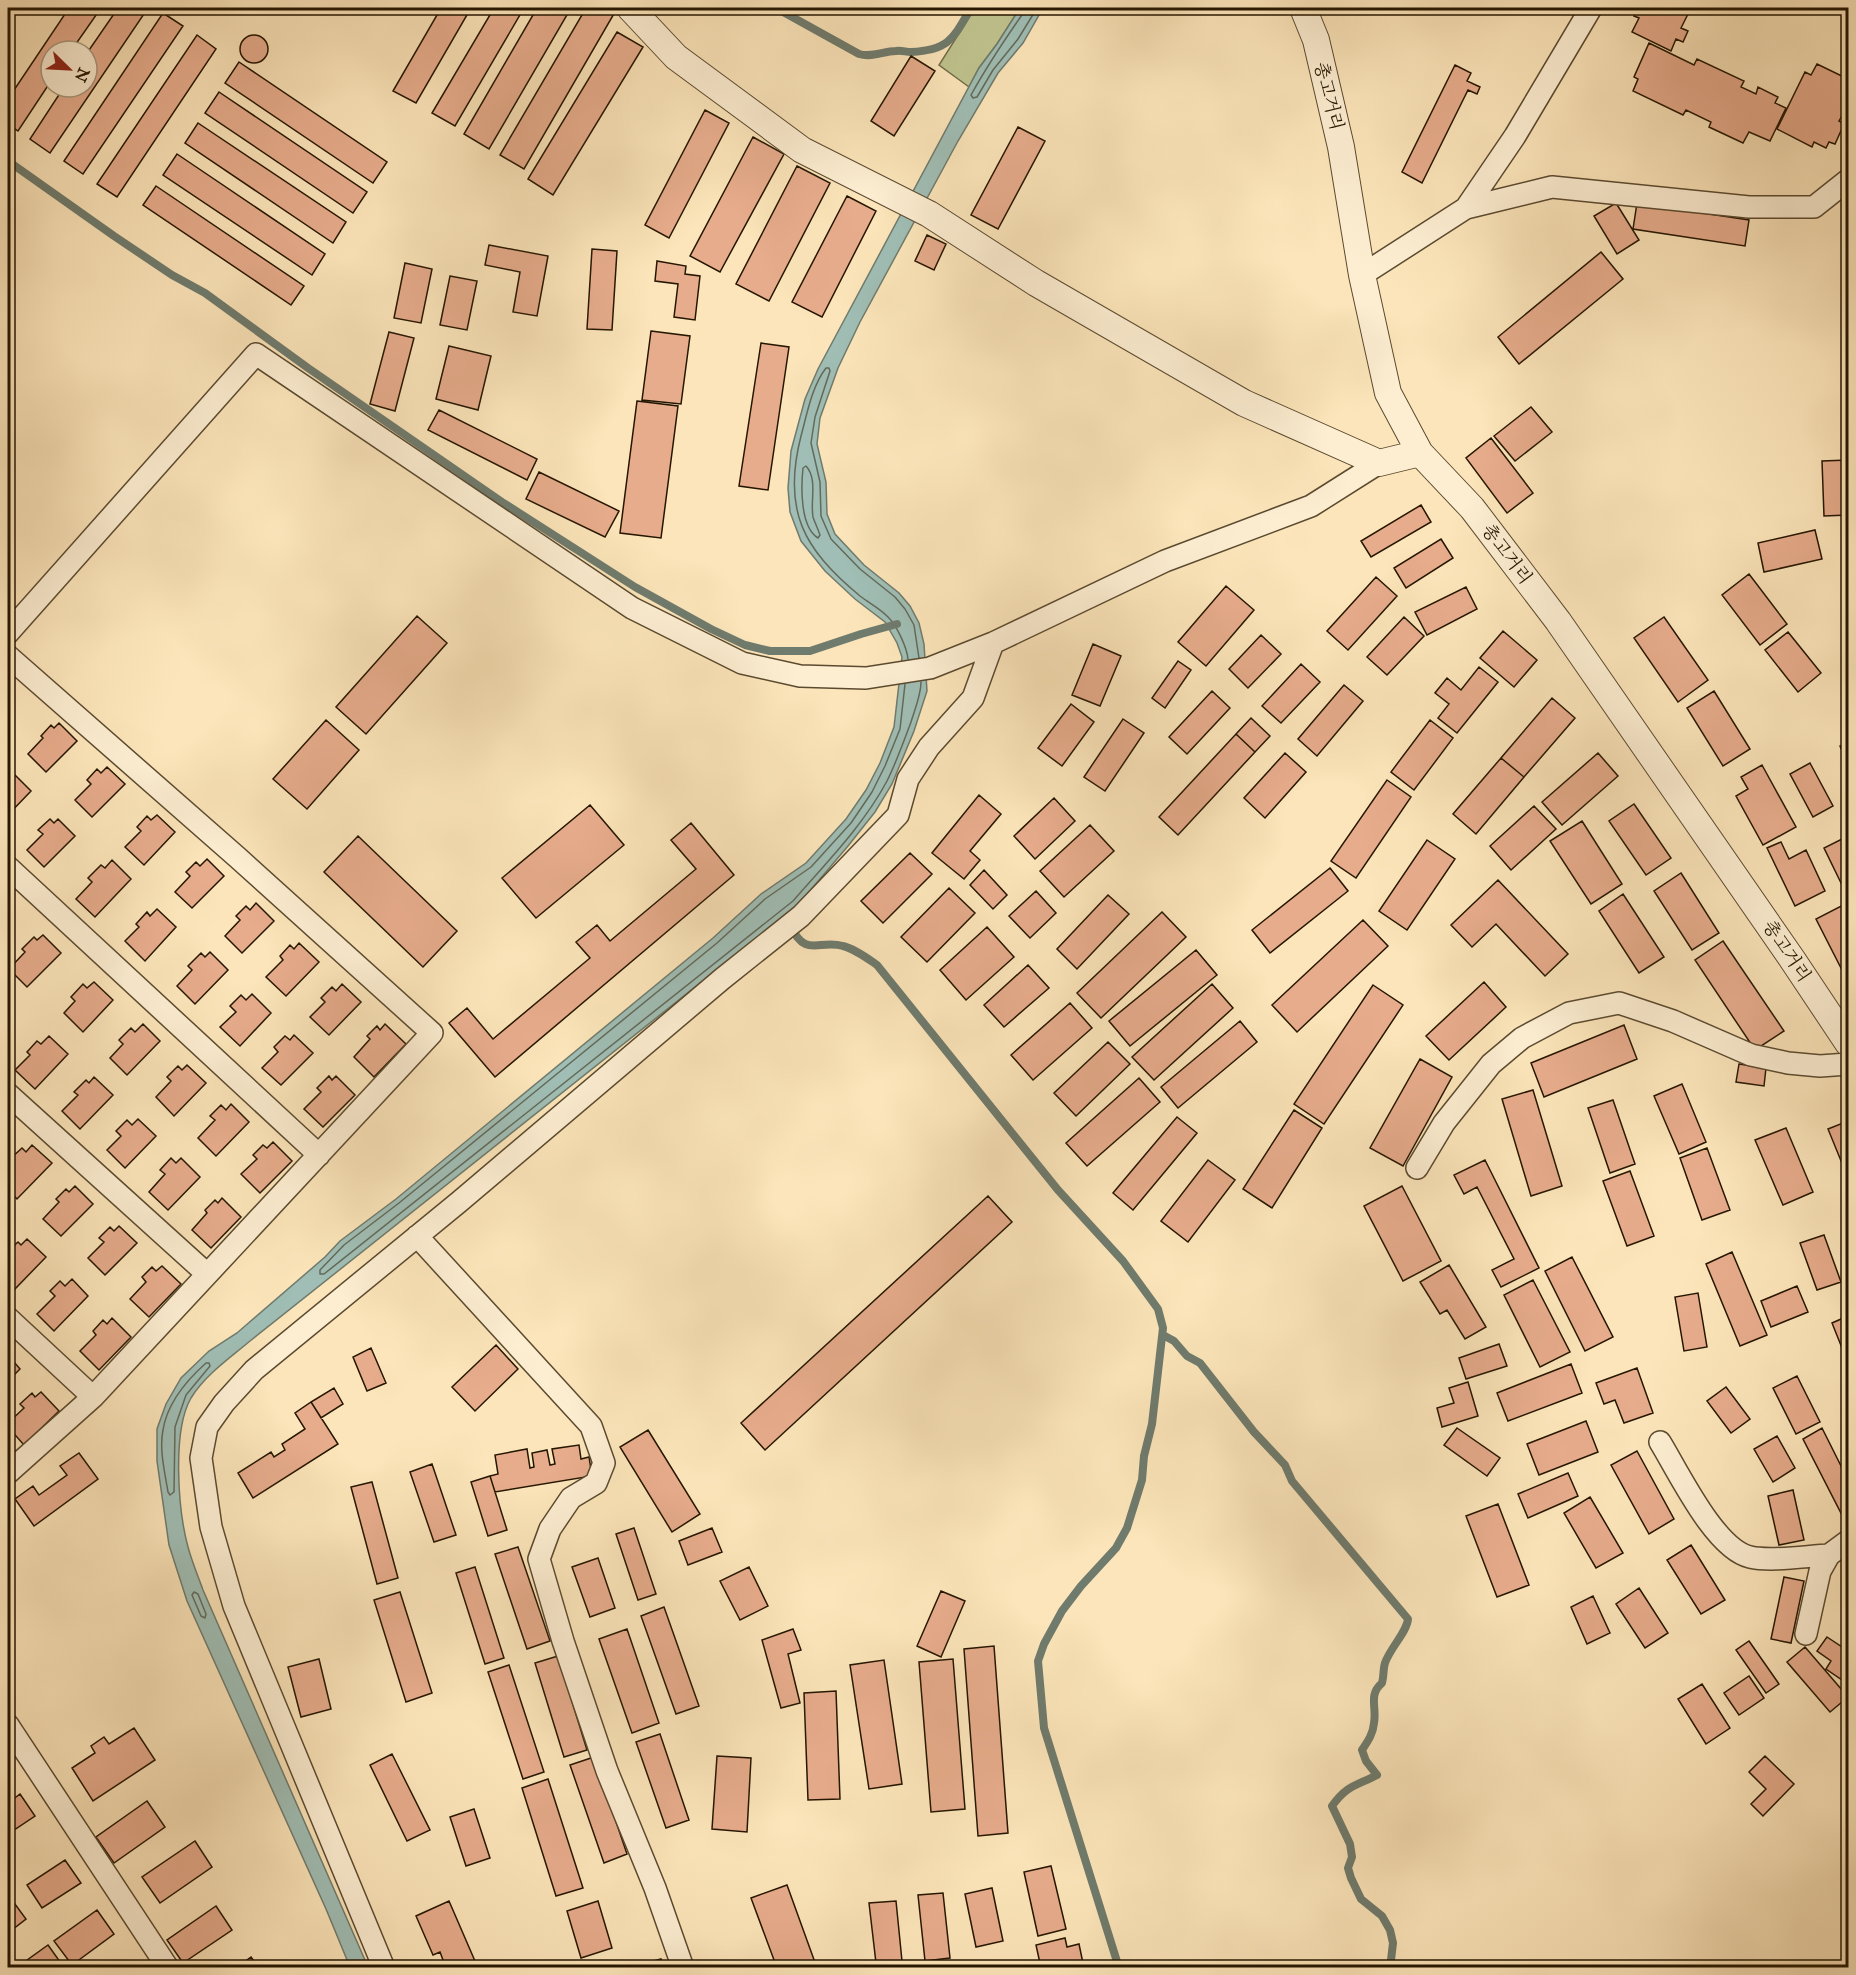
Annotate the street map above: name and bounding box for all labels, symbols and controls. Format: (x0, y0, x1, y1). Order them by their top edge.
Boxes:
north arrow (39, 39, 99, 99)
street label: 총고거리 (1310, 60, 1348, 132)
text: N (71, 65, 94, 85)
street label: 총고거리 (1477, 520, 1537, 588)
street label: 총고거리 (1758, 916, 1816, 986)

